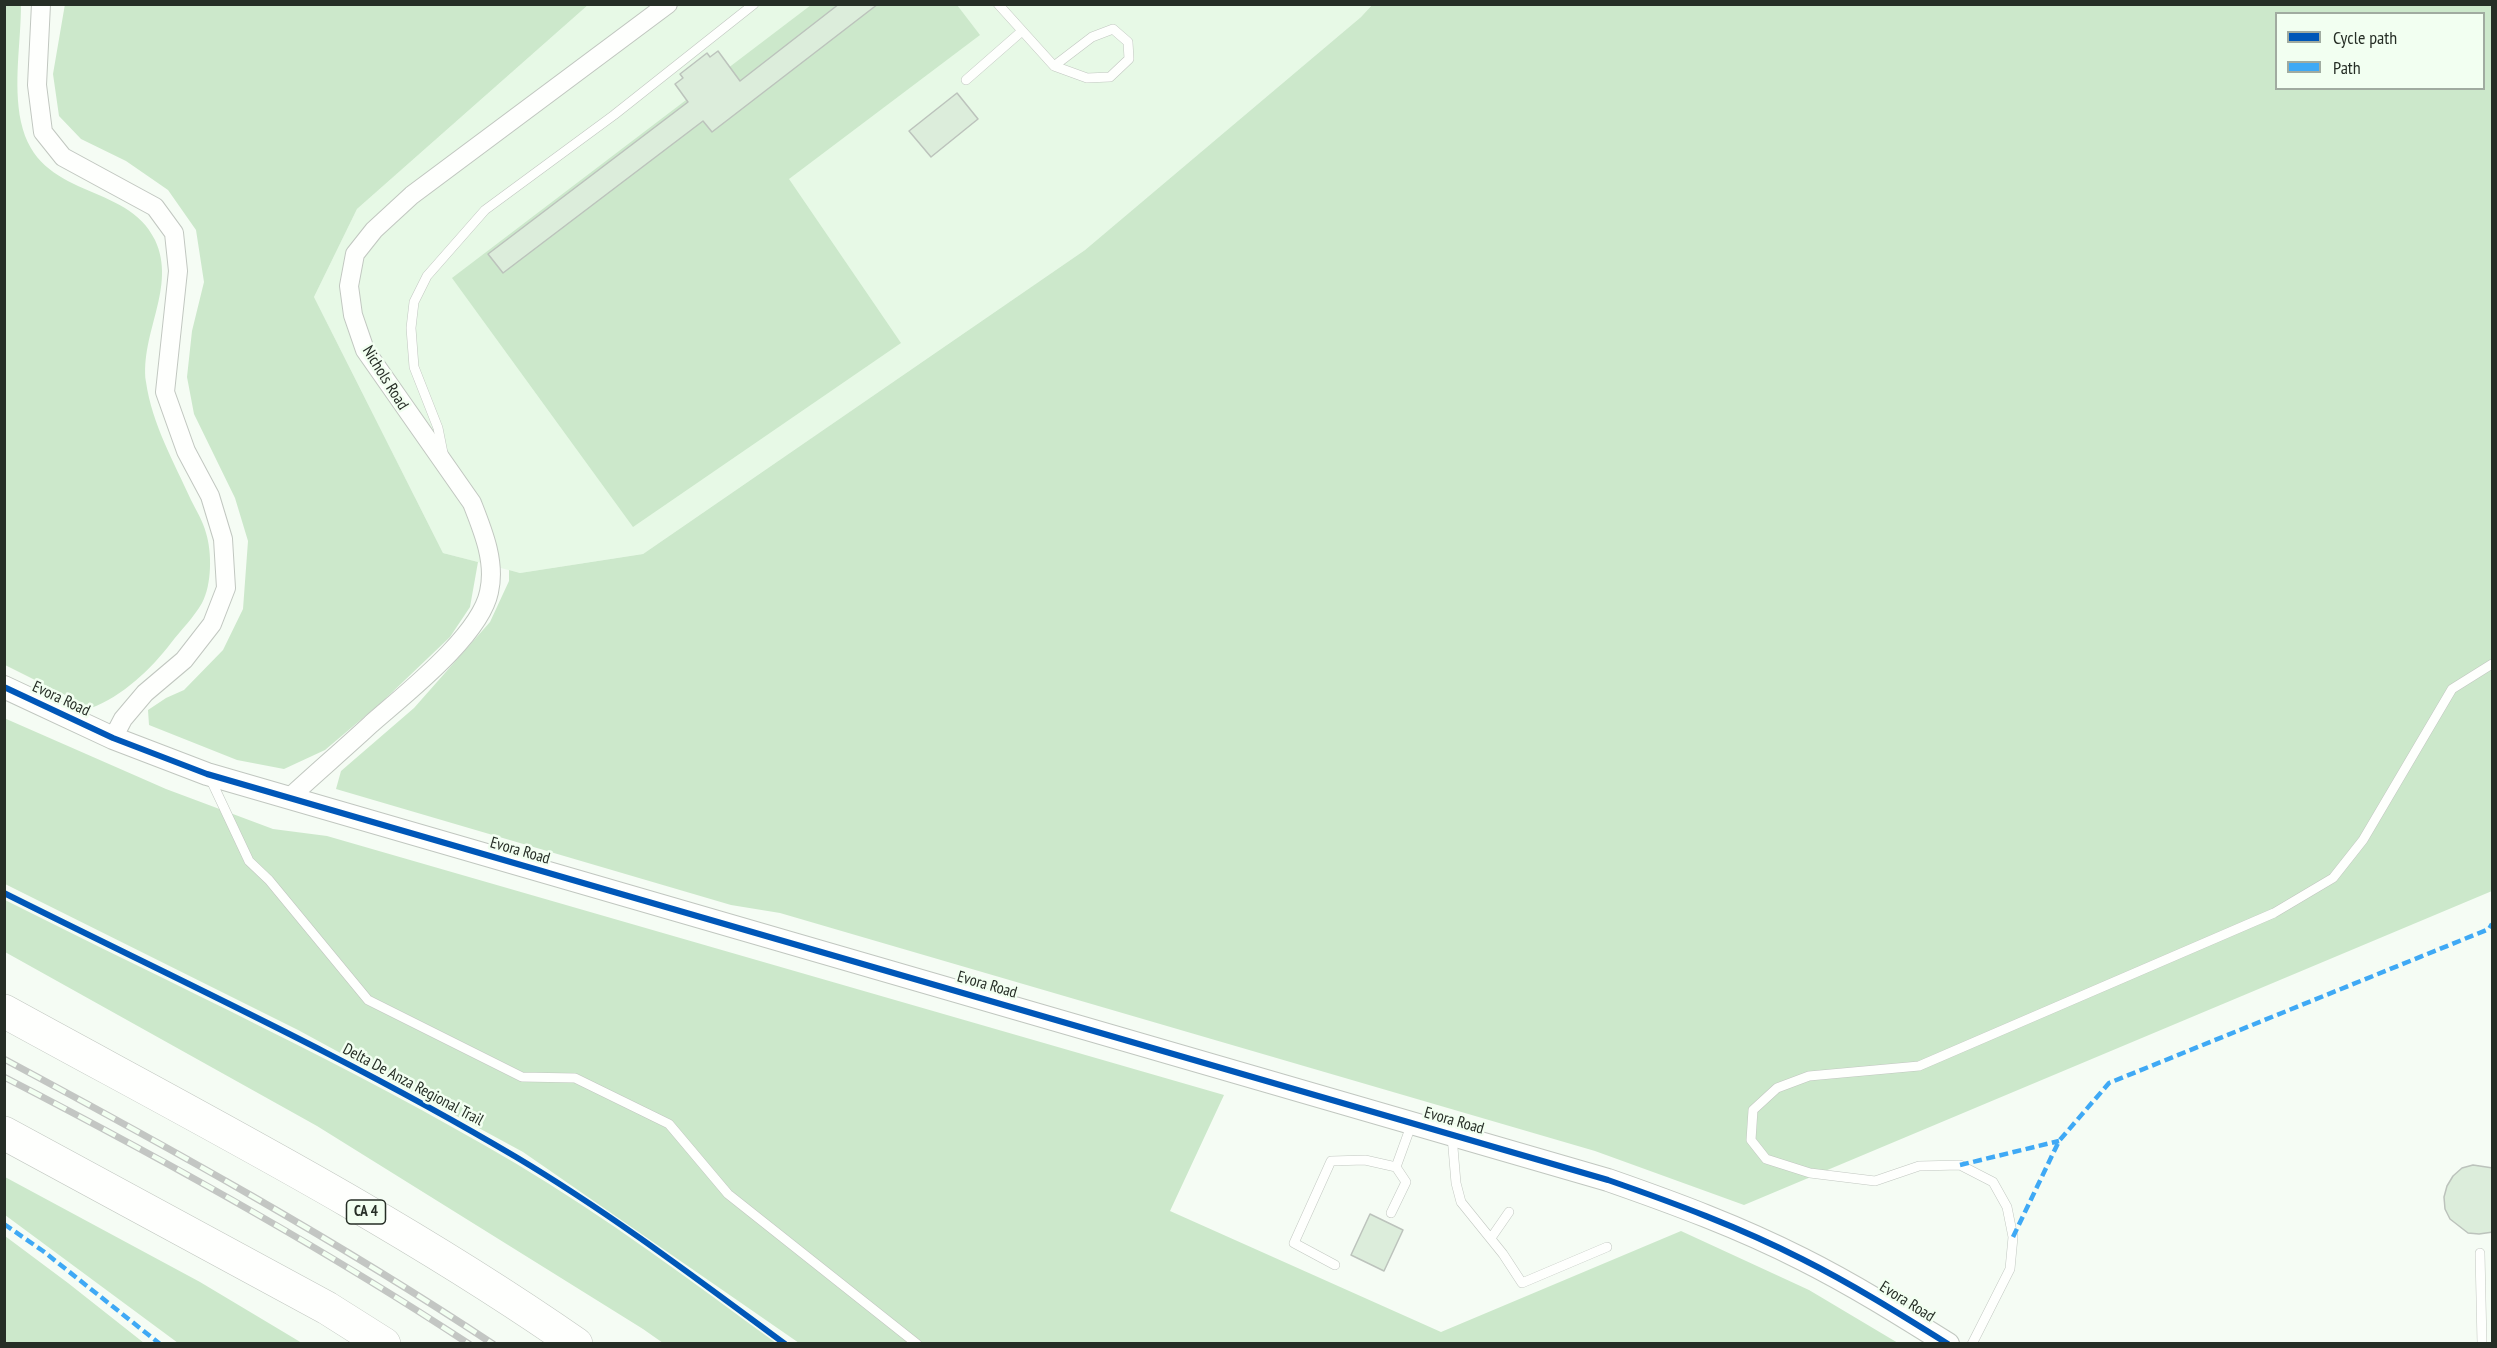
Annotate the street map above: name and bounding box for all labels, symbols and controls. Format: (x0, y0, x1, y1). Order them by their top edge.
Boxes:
legend (2275, 12, 2485, 90)
text: Cycle path (2333, 26, 2397, 49)
text: Path (2333, 56, 2361, 79)
street label: Nichols Road (358, 343, 412, 413)
street label: Evora Road (29, 677, 93, 721)
street label: Evora Road (488, 833, 552, 869)
street label: Evora Road (955, 967, 1019, 1003)
street label: Delta De Anza Regional Trail (339, 1040, 487, 1130)
street label: Evora Road (1422, 1103, 1486, 1139)
road number: CA 4 (346, 1200, 386, 1224)
street label: Evora Road (1876, 1278, 1938, 1326)

